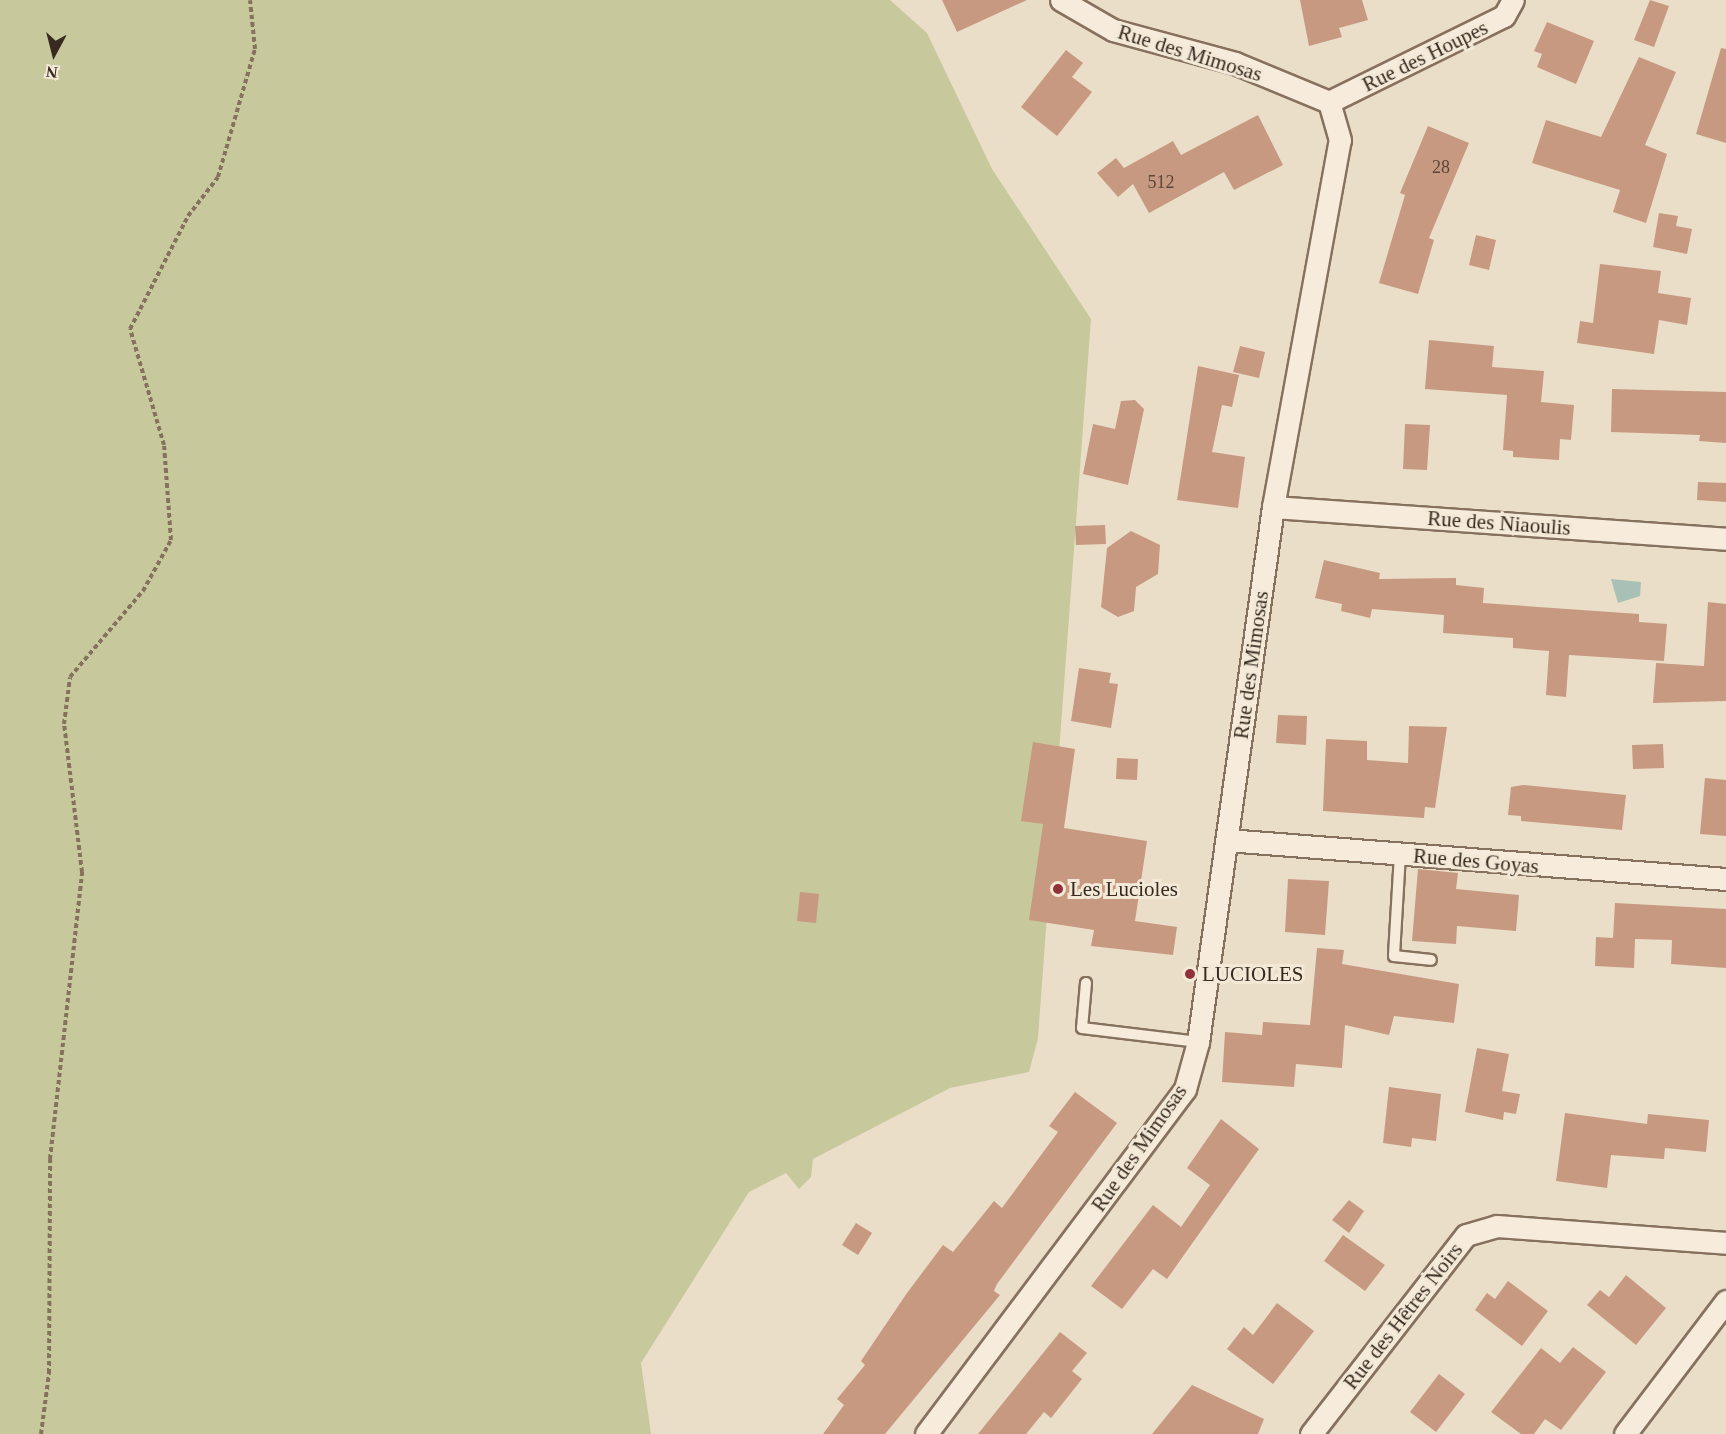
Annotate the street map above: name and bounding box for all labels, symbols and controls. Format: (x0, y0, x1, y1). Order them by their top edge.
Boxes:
street label: Rue des Houpes (1358, 15, 1492, 97)
street label: Rue des Mimosas (1115, 19, 1265, 87)
north arrow (24, 24, 84, 84)
text: N (45, 63, 59, 82)
house number: 28 (1432, 156, 1450, 178)
house number: 512 (1148, 171, 1174, 193)
street label: Rue des Niaoulis (1427, 505, 1571, 541)
street label: Rue des Mimosas (1228, 589, 1274, 741)
street label: Rue des Goyas (1412, 843, 1540, 879)
place label: Les Lucioles (1070, 876, 1178, 902)
marker: Les Lucioles (1051, 882, 1065, 896)
place label: LUCIOLES (1202, 961, 1303, 987)
marker: LUCIOLES (1183, 967, 1197, 981)
street label: Rue des Mimosas (1086, 1080, 1192, 1216)
street label: Rue des Hêtres Noirs (1338, 1238, 1468, 1394)

